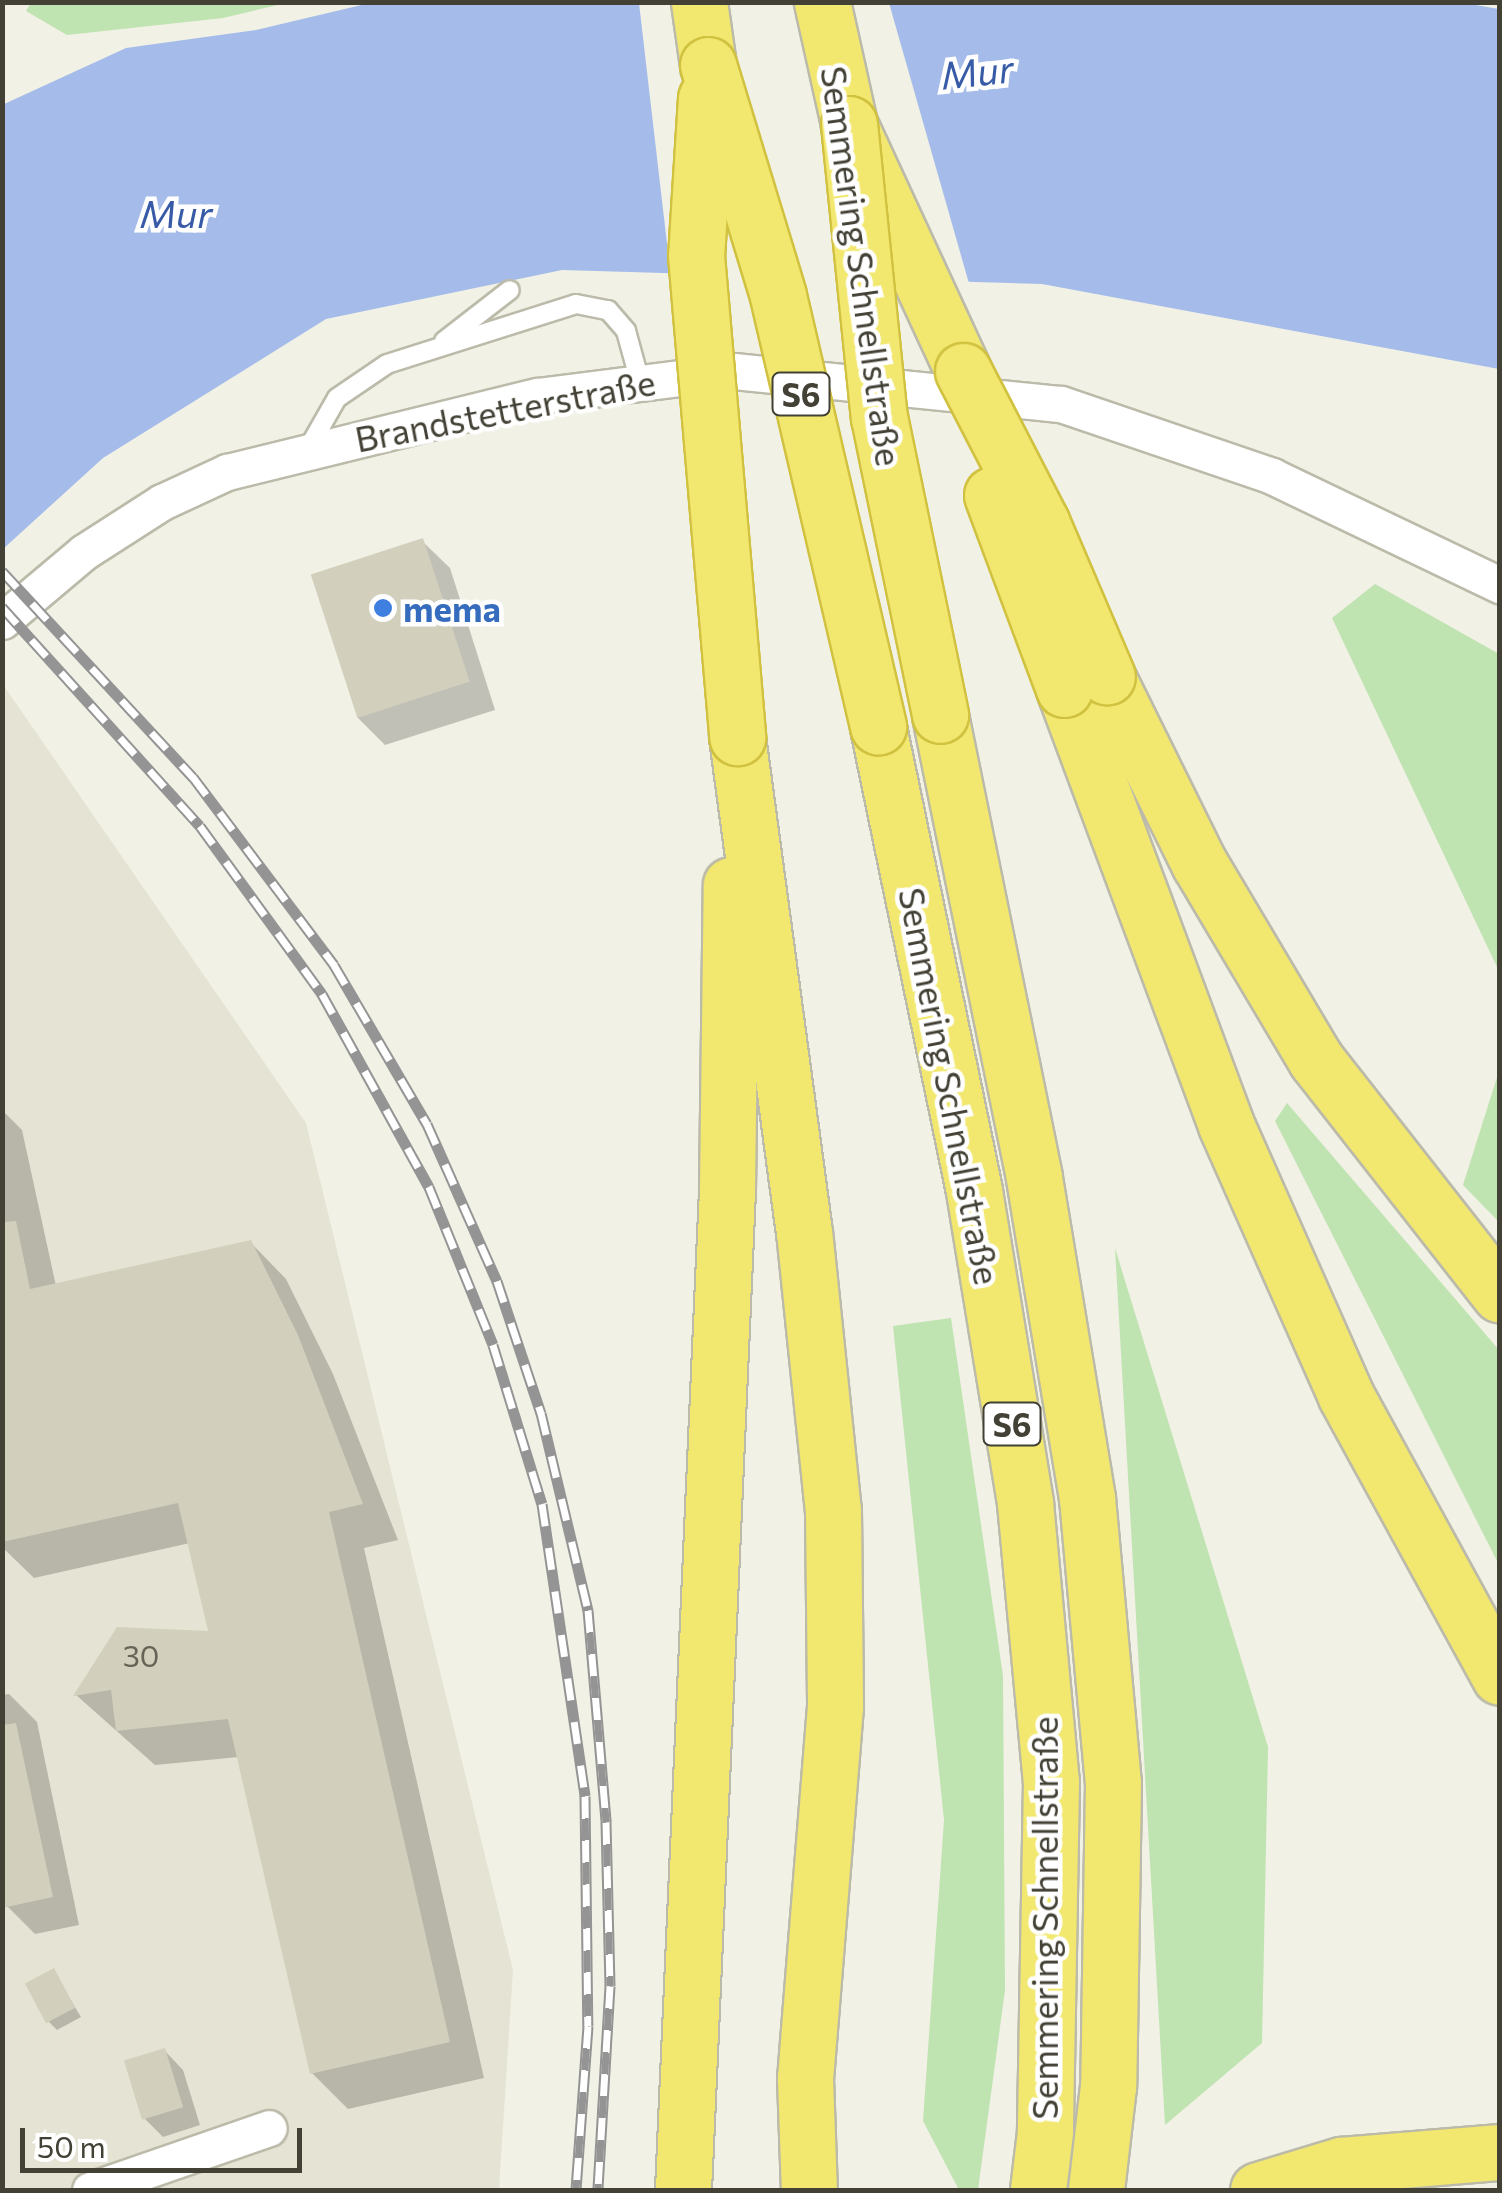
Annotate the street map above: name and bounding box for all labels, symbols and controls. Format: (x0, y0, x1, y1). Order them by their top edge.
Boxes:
water label: Mur (938, 45, 1016, 97)
street label: Semmering Schnellstraße (813, 63, 911, 469)
water label: Mur (140, 190, 212, 236)
street label: Brandstetterstraße (351, 360, 659, 460)
road number: S6 (771, 367, 831, 421)
place label: mema (403, 587, 501, 629)
marker: mema (372, 597, 394, 619)
street label: Semmering Schnellstraße (891, 884, 1009, 1288)
road number: S6 (982, 1397, 1042, 1451)
house number: 30 (123, 1637, 159, 1673)
street label: Semmering Schnellstraße (1023, 1716, 1065, 2120)
scale bar (25, 2108, 308, 2170)
text: 50 m (37, 2127, 106, 2164)

